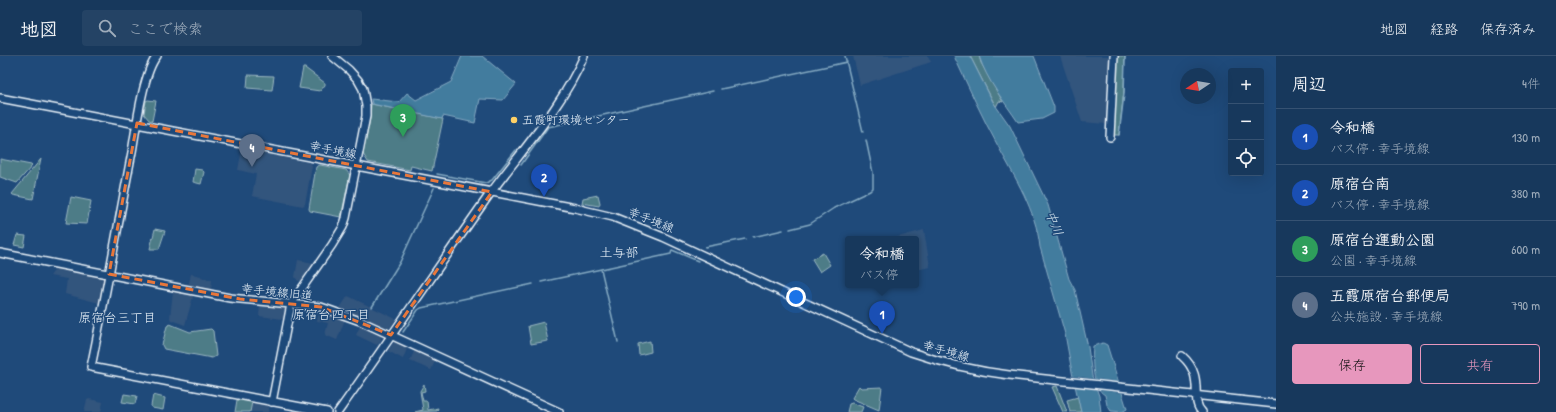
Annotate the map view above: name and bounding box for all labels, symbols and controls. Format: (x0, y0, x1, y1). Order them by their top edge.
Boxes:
search box (82, 10, 362, 46)
text: 地図 (20, 16, 58, 42)
icon: search (96, 17, 118, 39)
text: ここで検索 (128, 18, 203, 39)
text: 地図 (1380, 19, 1408, 38)
text: 経路 (1430, 19, 1458, 38)
text: 保存済み (1480, 19, 1536, 38)
north arrow (1180, 68, 1216, 104)
map controls (1228, 68, 1264, 176)
button: + (1228, 68, 1264, 104)
text: 周辺 (1292, 72, 1326, 95)
text: 4件 (1522, 74, 1540, 92)
pin: 3 (390, 104, 416, 137)
button: − (1228, 104, 1264, 140)
place label: 五霞町環境センター (522, 111, 630, 128)
marker: 五霞町環境センター (509, 115, 519, 125)
text: 令和橋 (1330, 117, 1375, 138)
text: 1 (1303, 128, 1307, 146)
text: 130 m (1512, 128, 1540, 146)
pin: 4 (239, 134, 265, 167)
street label: 幸手境線 (308, 137, 358, 162)
text: バス停 · 幸手境線 (1330, 139, 1430, 157)
button: locate (1228, 140, 1264, 176)
pin: 2 (531, 164, 557, 197)
text: 原宿台南 (1330, 173, 1390, 194)
text: 2 (1302, 184, 1308, 202)
text: 380 m (1511, 184, 1540, 202)
text: バス停 · 幸手境線 (1330, 195, 1430, 213)
street label: 幸手境線 (626, 203, 677, 236)
water label: 中川 (1042, 208, 1068, 238)
text: 原宿台運動公園 (1330, 229, 1435, 250)
popup (845, 236, 919, 288)
text: 3 (1302, 240, 1308, 258)
text: 600 m (1511, 240, 1540, 258)
district label: 土与部 (599, 243, 639, 261)
text: 令和橋 (859, 243, 905, 264)
text: 公園 · 幸手境線 (1330, 251, 1417, 269)
text: バス停 (859, 265, 899, 283)
street label: 幸手境線旧道 (240, 279, 314, 304)
text: 五霞原宿台郵便局 (1330, 285, 1450, 306)
your location (786, 287, 806, 307)
text: 4 (1303, 296, 1307, 314)
text: 790 m (1511, 296, 1540, 314)
pin: 1 (869, 301, 895, 334)
district label: 原宿台四丁目 (292, 305, 370, 323)
text: 公共施設 · 幸手境線 (1330, 307, 1443, 325)
district label: 原宿台三丁目 (78, 308, 156, 326)
street label: 幸手境線 (921, 336, 972, 365)
button: 保存 (1292, 344, 1412, 384)
button: 共有 (1420, 344, 1540, 384)

